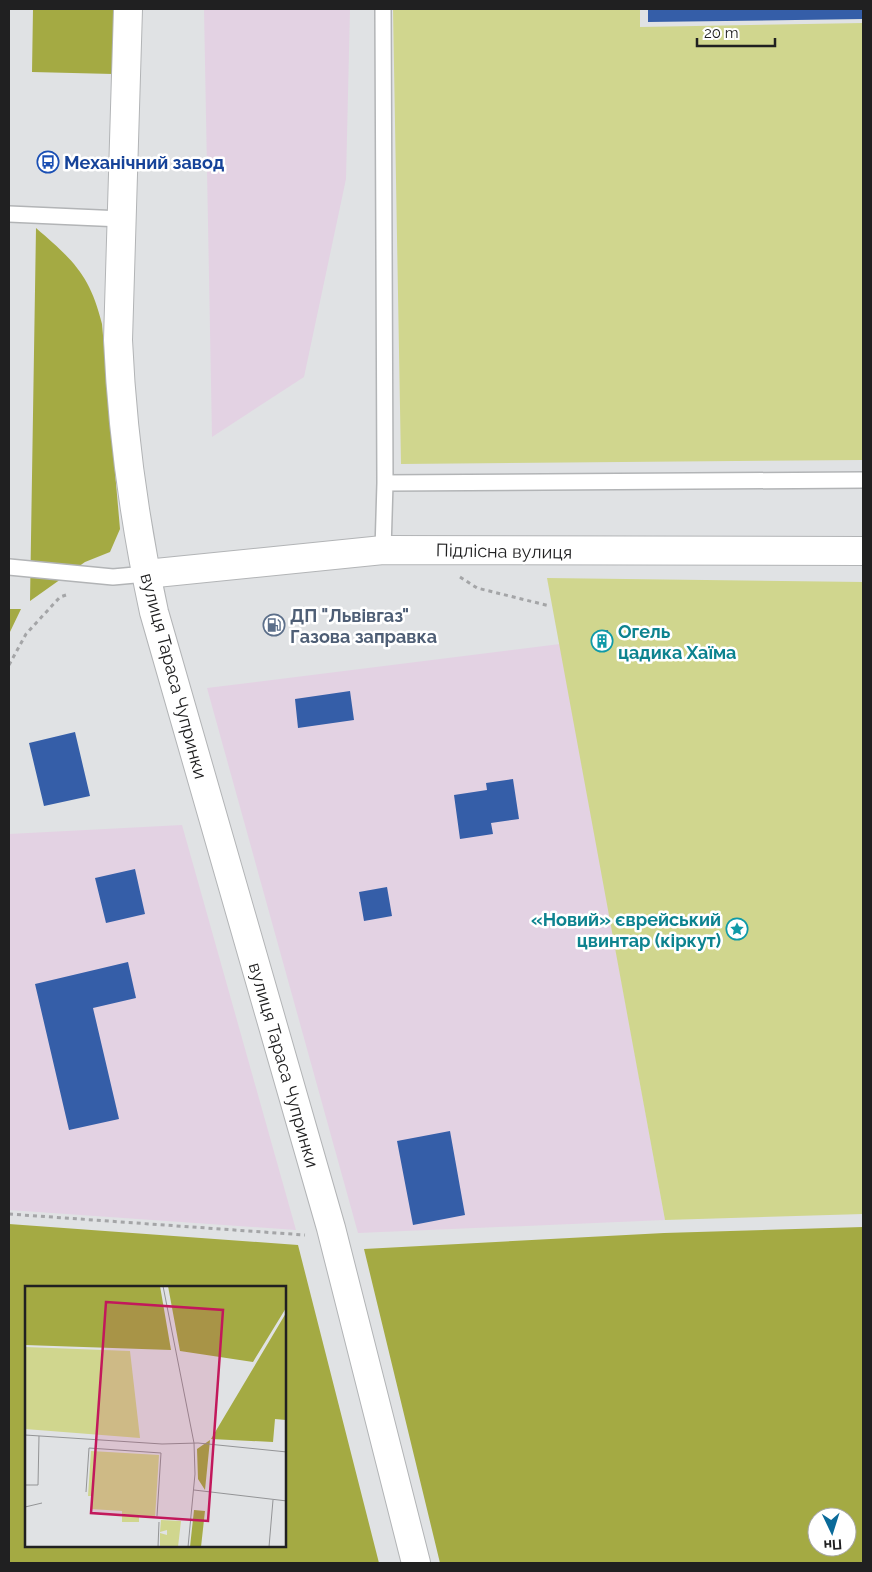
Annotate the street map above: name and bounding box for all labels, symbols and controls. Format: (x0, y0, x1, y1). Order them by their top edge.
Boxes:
scale bar (697, 15, 774, 47)
text: 20 m (704, 24, 739, 42)
bus stop icon: Механічний завод (36, 150, 60, 174)
place label: Механічний завод (64, 152, 224, 173)
street label: Підлісна вулиця (436, 539, 572, 563)
street label: вулиця Тараса Чупринки (136, 571, 212, 781)
place label: ДП "Львівгаз" Газова заправка (290, 605, 437, 647)
fuel station icon: ДП "Львівгаз" Газова заправка (262, 613, 286, 637)
place label: Огель цадика Хаїма (618, 621, 736, 663)
building icon: Огель цадика Хаїма (590, 629, 614, 653)
place label: «Новий» єврейський цвинтар (кіркут) (531, 909, 721, 951)
place icon: «Новий» єврейський цвинтар (кіркут) (725, 917, 749, 941)
street label: вулиця Тараса Чупринки (245, 960, 323, 1170)
inset map (25, 1286, 286, 1547)
north arrow (807, 1507, 857, 1557)
text: Пн (823, 1536, 843, 1554)

